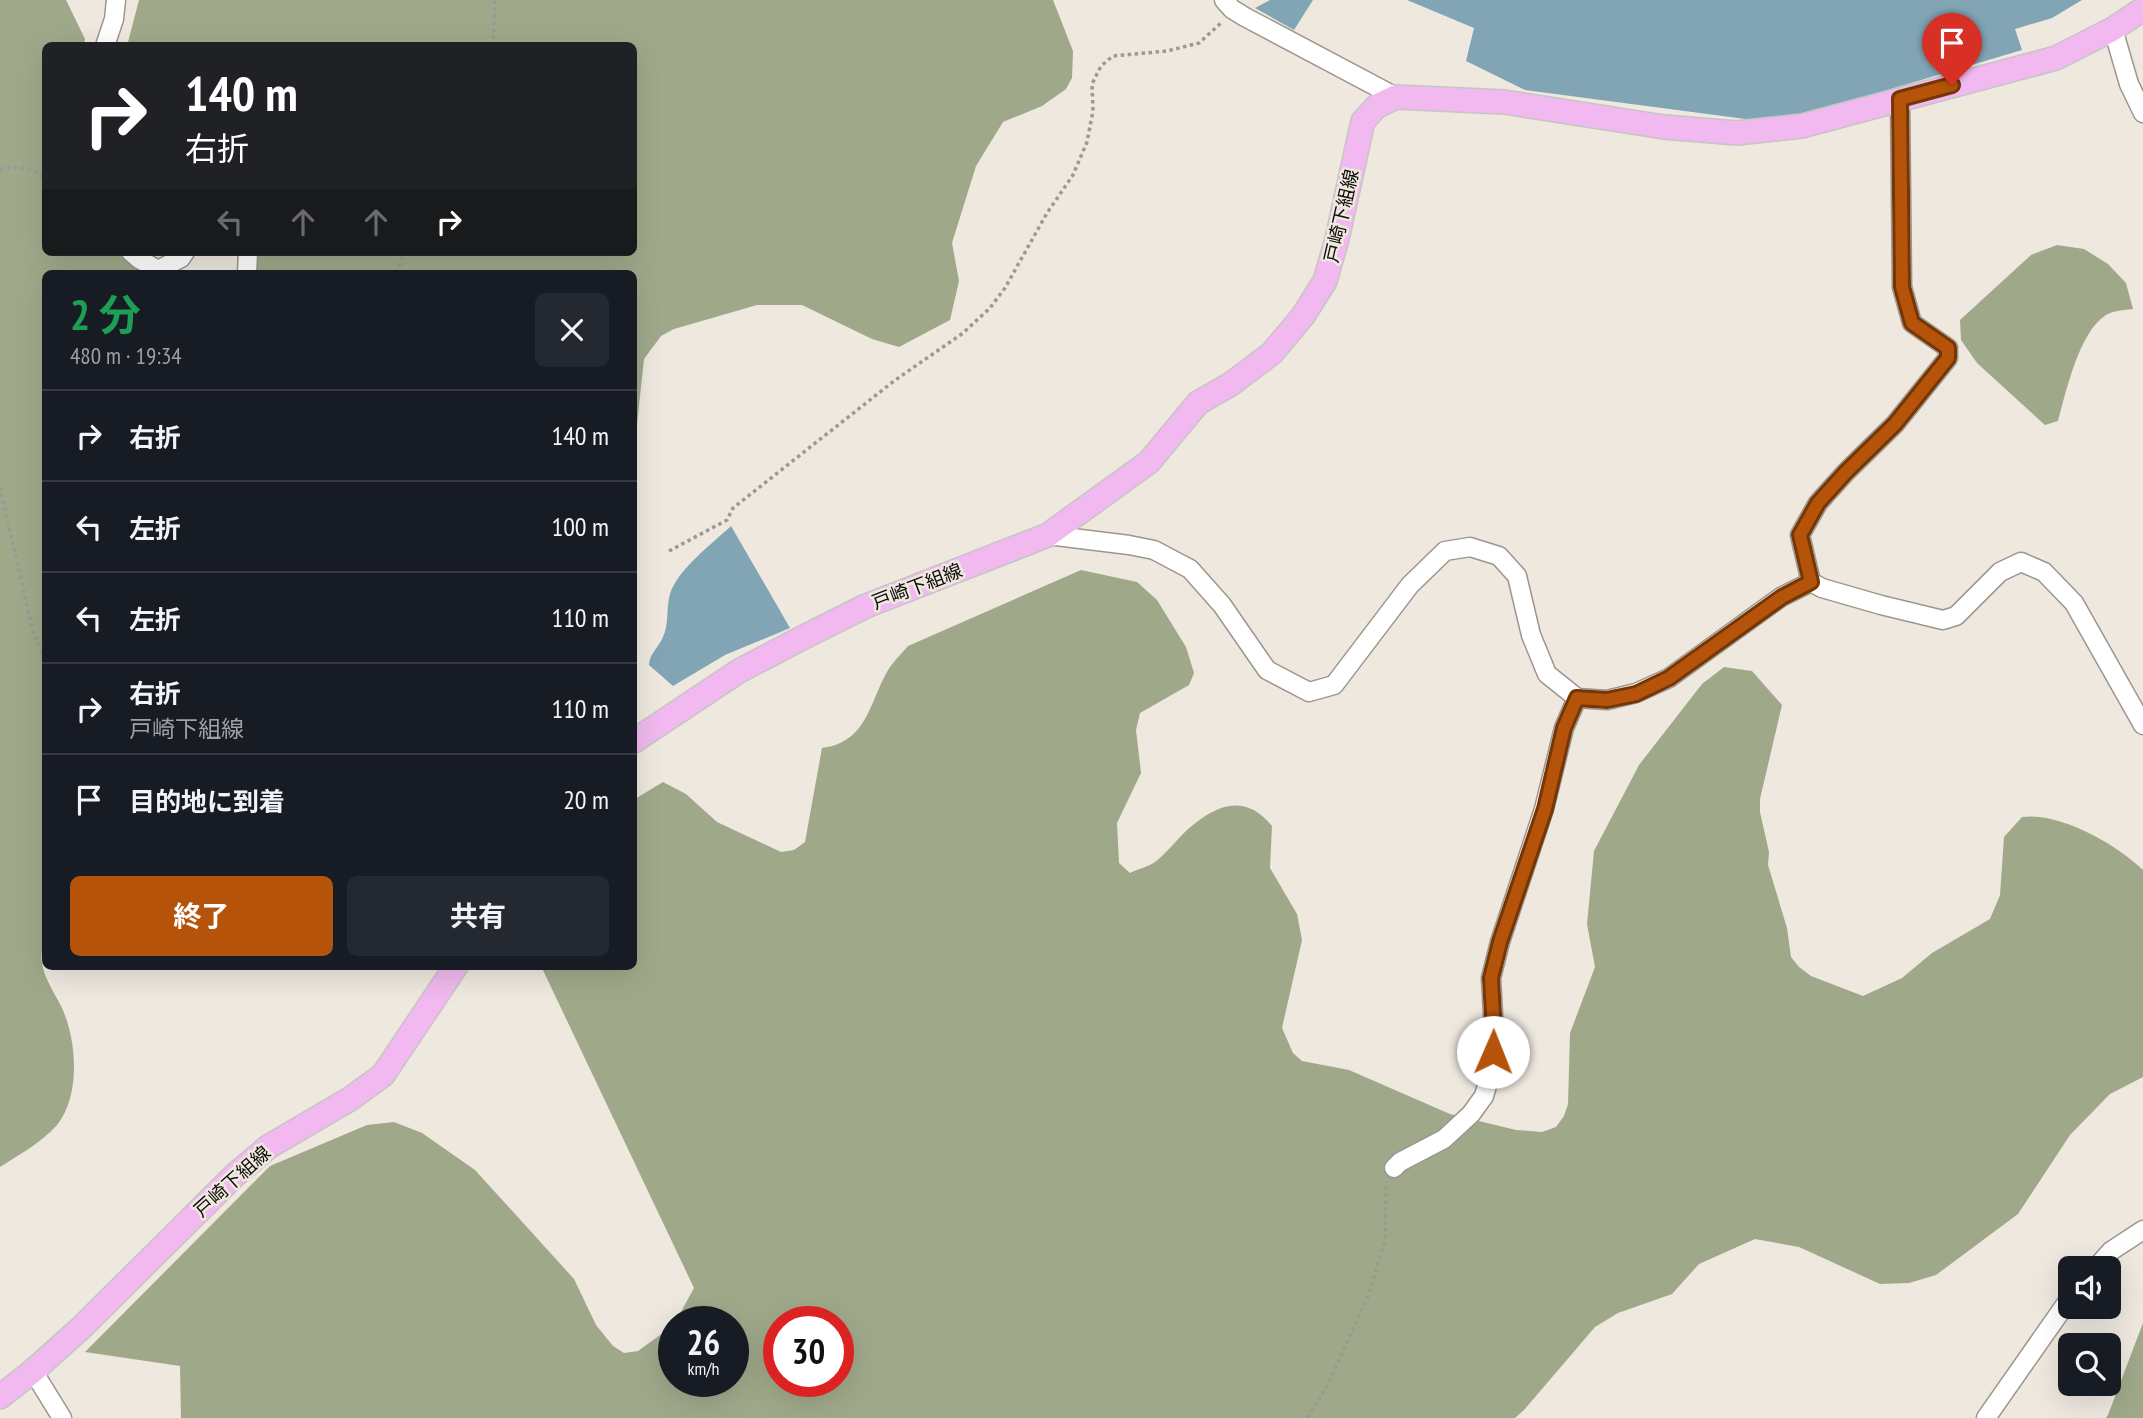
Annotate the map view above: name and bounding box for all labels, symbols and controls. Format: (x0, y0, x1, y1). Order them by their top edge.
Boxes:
pin (1922, 13, 1982, 85)
icon: arrive (1933, 24, 1971, 62)
text: 140 m (185, 61, 298, 125)
icon: right (70, 70, 161, 161)
text: 右折 (185, 127, 249, 169)
street label: 戸崎下組線 (1319, 167, 1363, 265)
icon: left (211, 203, 249, 241)
icon: ahead (284, 203, 322, 241)
icon: ahead (357, 203, 395, 241)
icon: right (430, 203, 468, 241)
text: 2 分 (70, 287, 141, 342)
button: close (535, 293, 609, 367)
text: 480 m · 19:34 (70, 341, 182, 370)
icon: right (70, 417, 108, 455)
text: 140 m (551, 419, 609, 452)
text: 右折 (129, 421, 181, 454)
icon: left (70, 508, 108, 546)
text: 100 m (551, 510, 609, 543)
text: 左折 (129, 512, 181, 545)
street label: 戸崎下組線 (868, 558, 966, 614)
icon: left (70, 599, 108, 637)
text: 110 m (551, 601, 609, 634)
text: 左折 (129, 603, 181, 636)
text: 右折 (129, 677, 181, 710)
icon: right (70, 690, 108, 728)
text: 110 m (551, 692, 609, 725)
text: 戸崎下組線 (129, 714, 244, 743)
icon: arrive (70, 781, 108, 819)
text: 20 m (563, 783, 609, 816)
text: 目的地に到着 (129, 785, 285, 818)
button: 終了 (70, 876, 333, 956)
button: 共有 (347, 876, 609, 956)
position arrow (1456, 1015, 1530, 1089)
street label: 戸崎下組線 (189, 1140, 275, 1222)
map controls (2058, 1256, 2121, 1396)
button: sound (2058, 1256, 2121, 1319)
speed limit sign: 30 (763, 1306, 854, 1397)
text: 26 (687, 1319, 720, 1365)
button: search (2058, 1333, 2121, 1396)
text: km/h (688, 1357, 719, 1380)

